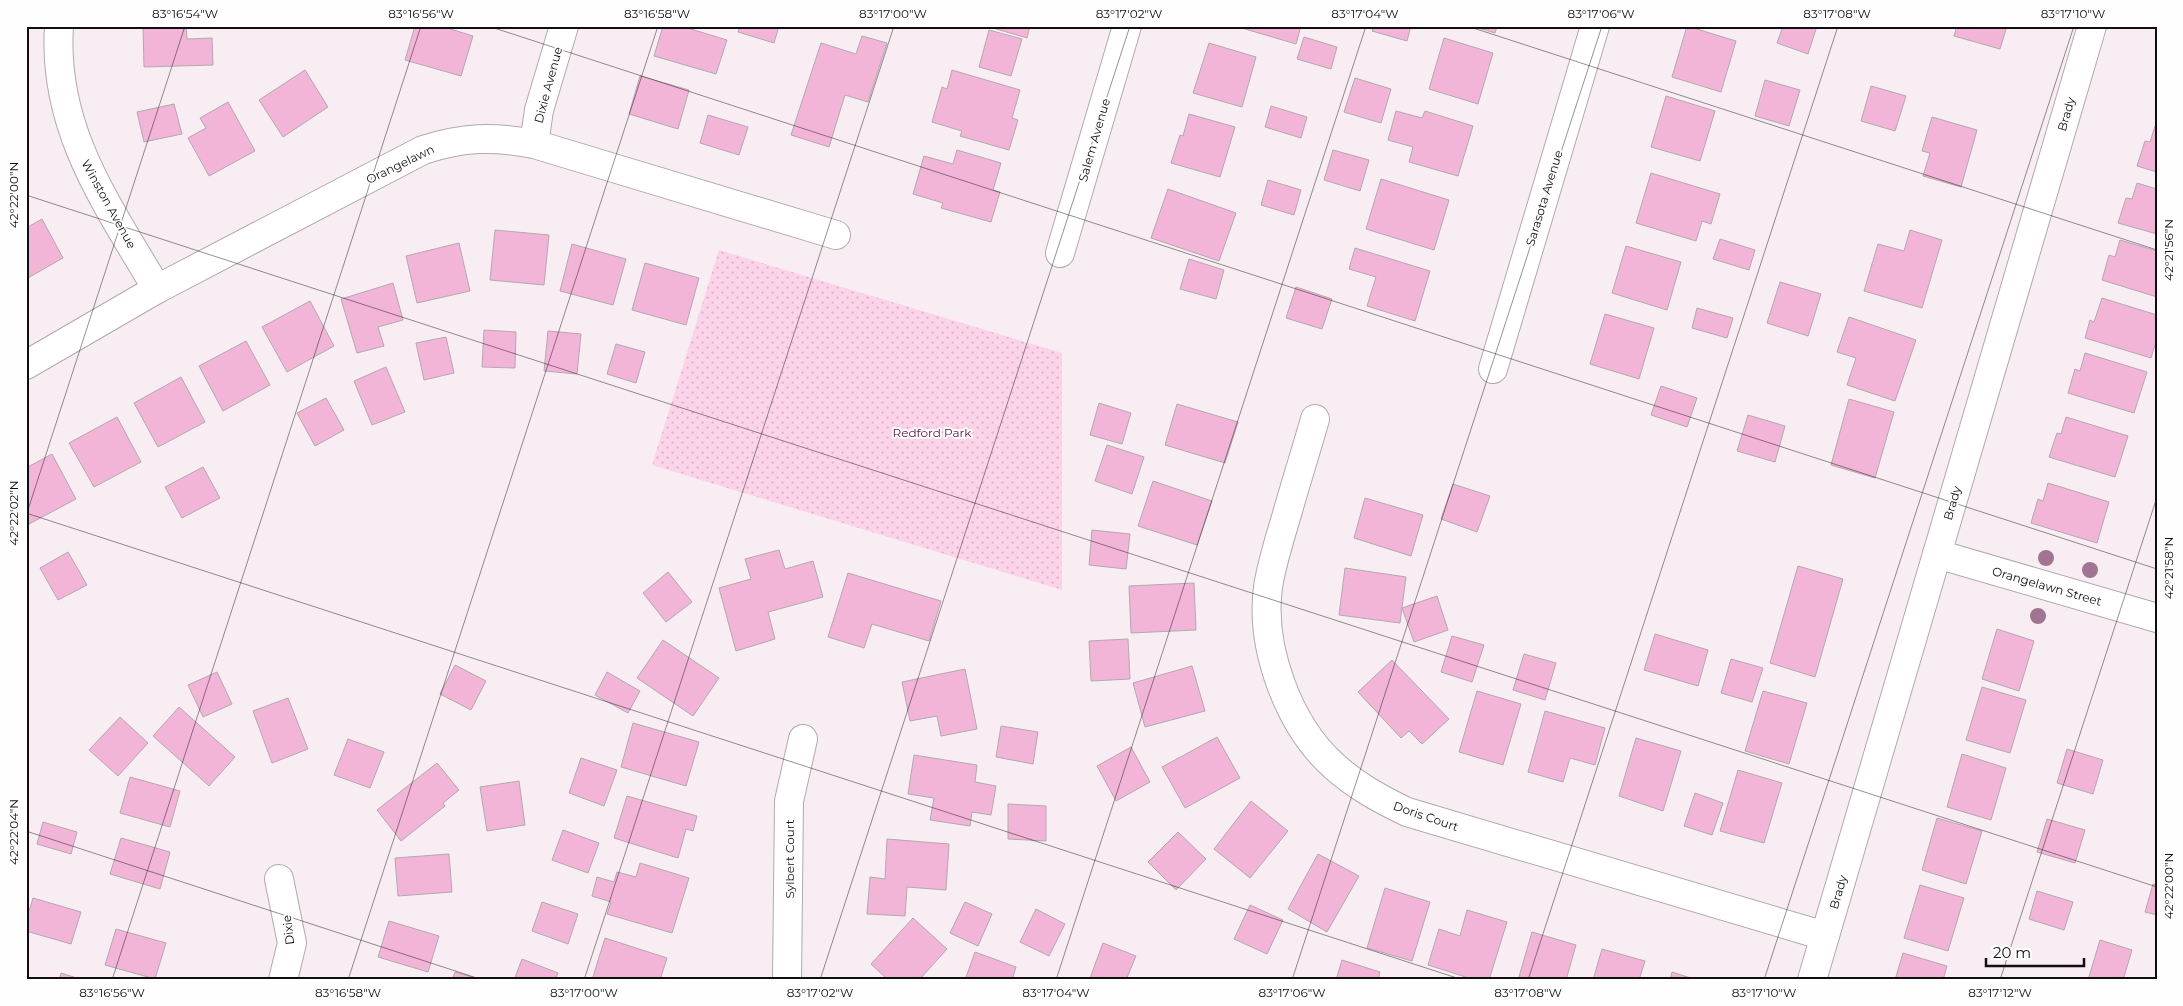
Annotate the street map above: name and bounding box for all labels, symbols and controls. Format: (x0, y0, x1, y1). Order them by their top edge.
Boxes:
text: 83°16'54"W (152, 6, 218, 21)
text: 83°16'56"W (388, 6, 454, 21)
text: 83°16'58"W (624, 6, 690, 21)
text: 83°17'00"W (859, 6, 927, 21)
text: 83°17'02"W (1096, 6, 1162, 21)
text: 83°17'04"W (1331, 6, 1399, 21)
text: 83°17'06"W (1567, 6, 1635, 21)
text: 83°17'08"W (1803, 6, 1871, 21)
text: 83°17'10"W (2041, 6, 2105, 21)
street label: Dixie Avenue (531, 45, 565, 125)
street label: Brady (2054, 95, 2078, 133)
street label: Salem Avenue (1075, 97, 1113, 183)
street label: Orangelawn (363, 141, 437, 187)
street label: Sarasota Avenue (1522, 148, 1566, 248)
street label: Winston Avenue (78, 157, 140, 251)
text: 42°22'00"N (6, 162, 21, 228)
text: 42°21'56"N (2161, 219, 2176, 281)
park label: Redford Park (893, 425, 972, 440)
text: 42°22'02"N (6, 480, 21, 546)
street label: Brady (1940, 484, 1964, 522)
text: 42°21'58"N (2161, 537, 2176, 599)
street label: Orangelawn Street (1990, 563, 2104, 609)
street label: Doris Court (1391, 798, 1461, 834)
text: 42°22'04"N (6, 799, 21, 865)
street label: Sylbert Court (782, 819, 797, 899)
text: 42°22'00"N (2161, 853, 2176, 919)
street label: Brady (1826, 873, 1850, 911)
street label: Dixie (279, 914, 297, 946)
scale bar (1986, 936, 2083, 968)
text: 20 m (1993, 943, 2031, 962)
text: 83°16'56"W (79, 985, 145, 1000)
text: 83°16'58"W (315, 985, 381, 1000)
text: 83°17'00"W (550, 985, 618, 1000)
text: 83°17'02"W (787, 985, 853, 1000)
text: 83°17'04"W (1022, 985, 1090, 1000)
text: 83°17'06"W (1258, 985, 1326, 1000)
text: 83°17'08"W (1494, 985, 1562, 1000)
text: 83°17'10"W (1732, 985, 1796, 1000)
text: 83°17'12"W (1968, 985, 2032, 1000)

